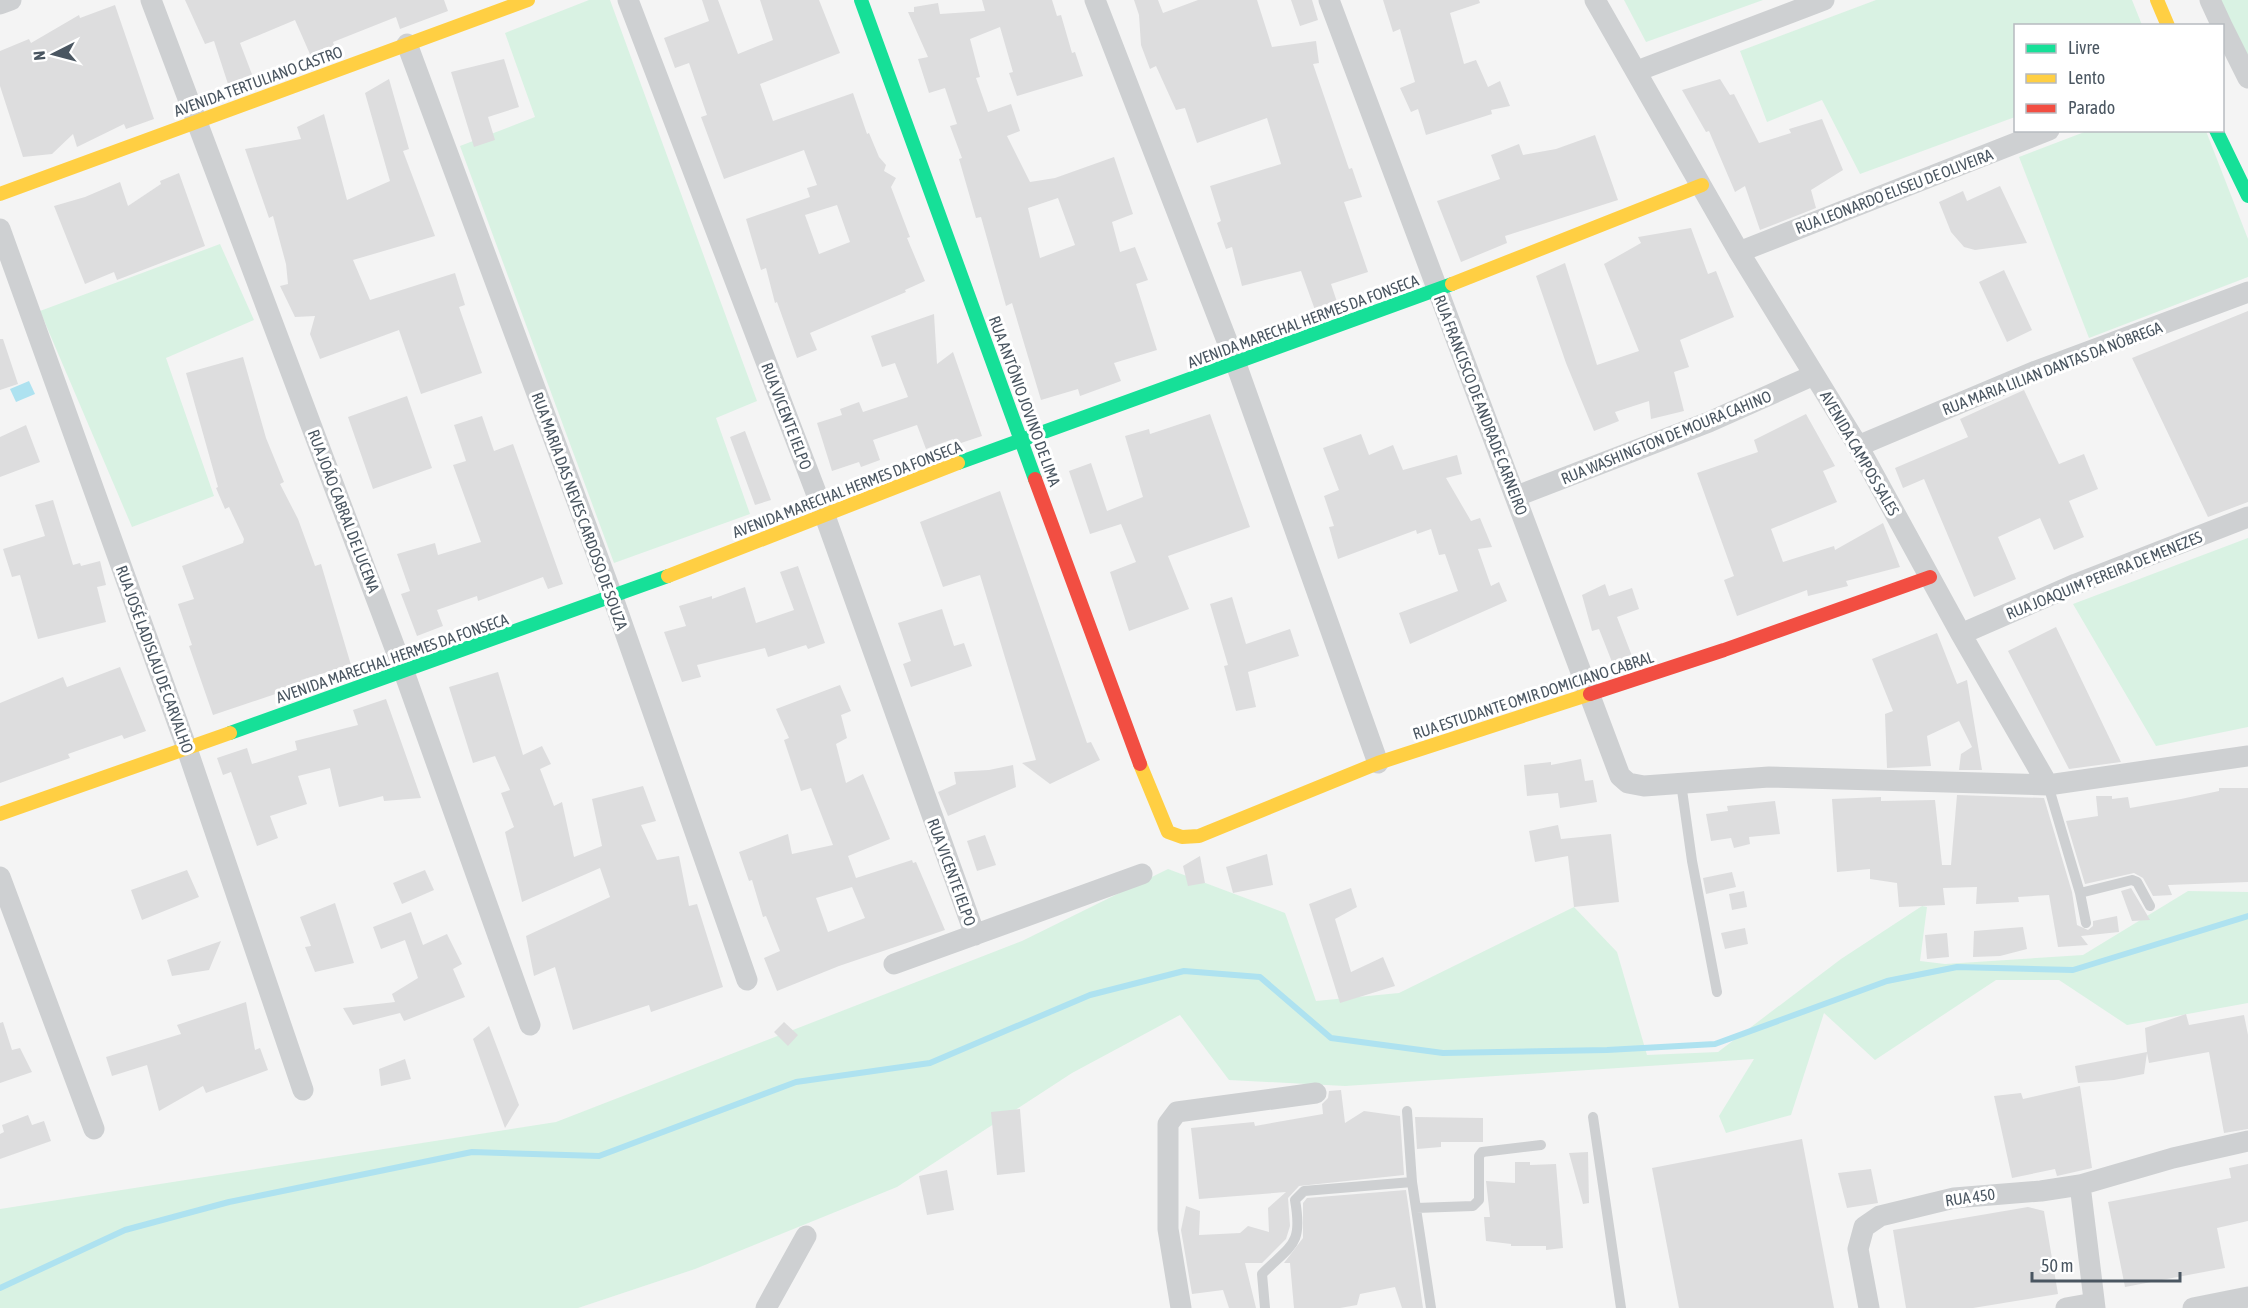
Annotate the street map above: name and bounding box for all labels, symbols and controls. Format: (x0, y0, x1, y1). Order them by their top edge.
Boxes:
north arrow (24, 24, 84, 84)
legend (2014, 24, 2224, 132)
text: Livre (2068, 37, 2100, 58)
street label: AVENIDA TERTULIANO CASTRO (171, 42, 345, 120)
text: N (30, 50, 49, 61)
text: Lento (2068, 67, 2105, 88)
text: Parado (2068, 97, 2115, 118)
street label: RUA LEONARDO ELISEU DE OLIVEIRA (1793, 145, 1995, 237)
street label: AVENIDA MARECHAL HERMES DA FONSECA (1185, 271, 1421, 371)
street label: RUA FRANCISCO DE ANDRADE CARNEIRO (1431, 292, 1531, 518)
street label: RUA ANTÔNIO JOVINO DE LIMA (986, 313, 1064, 489)
street label: RUA MARIA LILIAN DANTAS DA NÓBREGA (1940, 318, 2165, 418)
street label: RUA VICENTE IELPO (758, 360, 816, 472)
street label: RUA WASHINGTON DE MOURA CAHINO (1558, 387, 1774, 487)
street label: AVENIDA CAMPOS SALES (1817, 388, 1903, 519)
street label: RUA MARIA DAS NEVES CARDOSO DE SOUZA (528, 390, 632, 633)
street label: RUA JOÃO CABRAL DE LUCENA (305, 427, 383, 595)
street label: AVENIDA MARECHAL HERMES DA FONSECA (730, 437, 964, 541)
street label: RUA JOAQUIM PEREIRA DE MENEZES (2003, 527, 2205, 623)
street label: RUA JOSÉ LADISLAU DE CARVALHO (113, 563, 197, 755)
street label: AVENIDA MARECHAL HERMES DA FONSECA (274, 610, 510, 706)
street label: RUA ESTUDANTE OMIR DOMICIANO CABRAL (1410, 647, 1656, 742)
street label: RUA VICENTE IELPO (924, 816, 980, 928)
street label: RUA 450 (1944, 1185, 1996, 1209)
scale bar (2032, 1245, 2180, 1283)
text: 50 m (2041, 1255, 2073, 1276)

